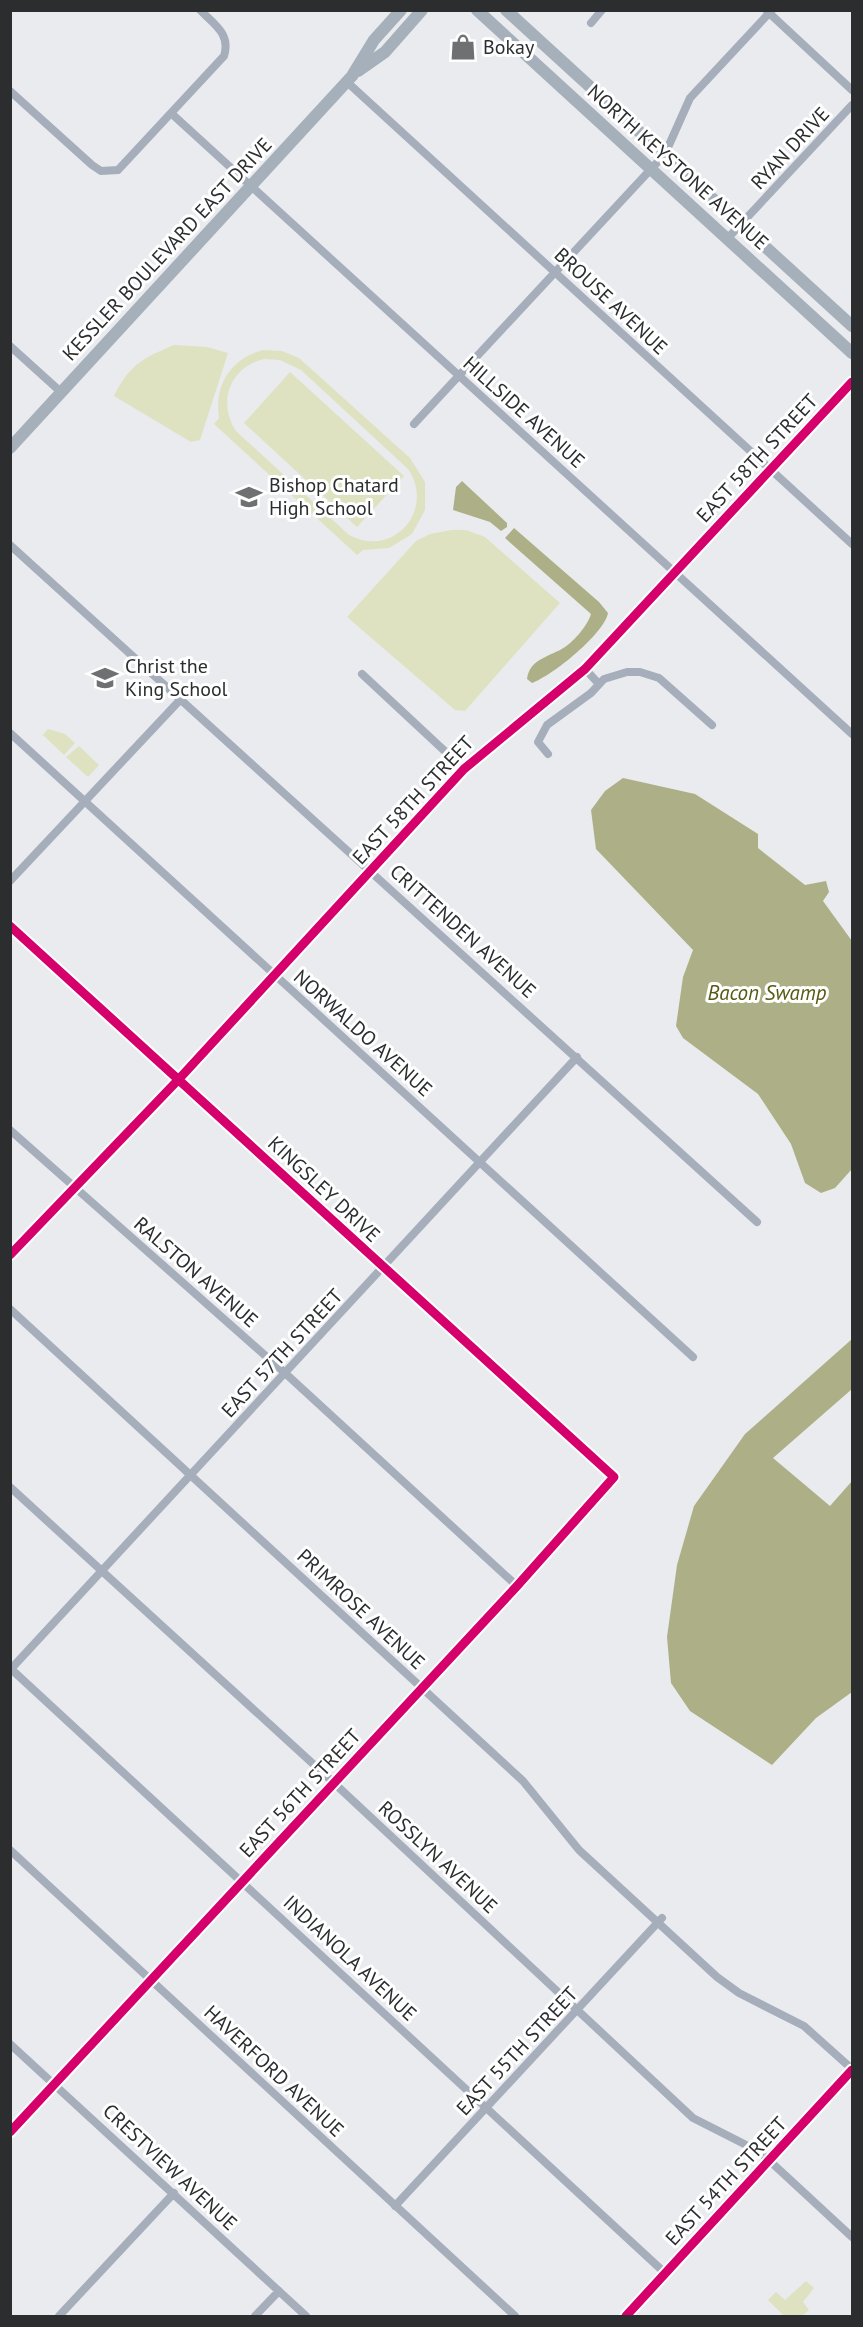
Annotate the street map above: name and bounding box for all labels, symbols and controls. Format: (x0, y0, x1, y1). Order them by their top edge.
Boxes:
shop icon: Bokay (448, 32, 478, 62)
place label: Bokay (483, 34, 535, 60)
street label: NORTH KEYSTONE AVENUE (582, 79, 774, 255)
street label: RYAN DRIVE (745, 101, 835, 195)
street label: KESSLER BOULEVARD EAST DRIVE (57, 132, 277, 366)
street label: BROUSE AVENUE (549, 242, 673, 360)
street label: HILLSIDE AVENUE (458, 350, 590, 474)
street label: EAST 58TH STREET (691, 388, 823, 528)
place label: Bishop Chatard High School (269, 472, 399, 521)
school or university icon: Bishop Chatard High School (234, 482, 264, 512)
place label: Christ the King School (125, 653, 228, 702)
school or university icon: Christ the King School (90, 663, 120, 693)
street label: EAST 58TH STREET (347, 730, 479, 870)
street label: CRITTENDEN AVENUE (384, 858, 542, 1004)
street label: NORWALDO AVENUE (288, 964, 438, 1102)
water label: Bacon Swamp (707, 979, 827, 1006)
street label: KINGSLEY DRIVE (262, 1130, 386, 1248)
street label: RALSTON AVENUE (129, 1211, 263, 1333)
street label: EAST 57TH STREET (216, 1283, 348, 1423)
street label: PRIMROSE AVENUE (292, 1543, 430, 1675)
street label: EAST 56TH STREET (234, 1723, 366, 1863)
street label: ROSSLYN AVENUE (373, 1795, 503, 1919)
street label: INDIANOLA AVENUE (278, 1889, 422, 2027)
street label: EAST 55TH STREET (451, 1981, 583, 2121)
street label: HAVERFORD AVENUE (199, 1999, 349, 2143)
street label: CRESTVIEW AVENUE (97, 2098, 243, 2236)
street label: EAST 54TH STREET (660, 2111, 792, 2251)

